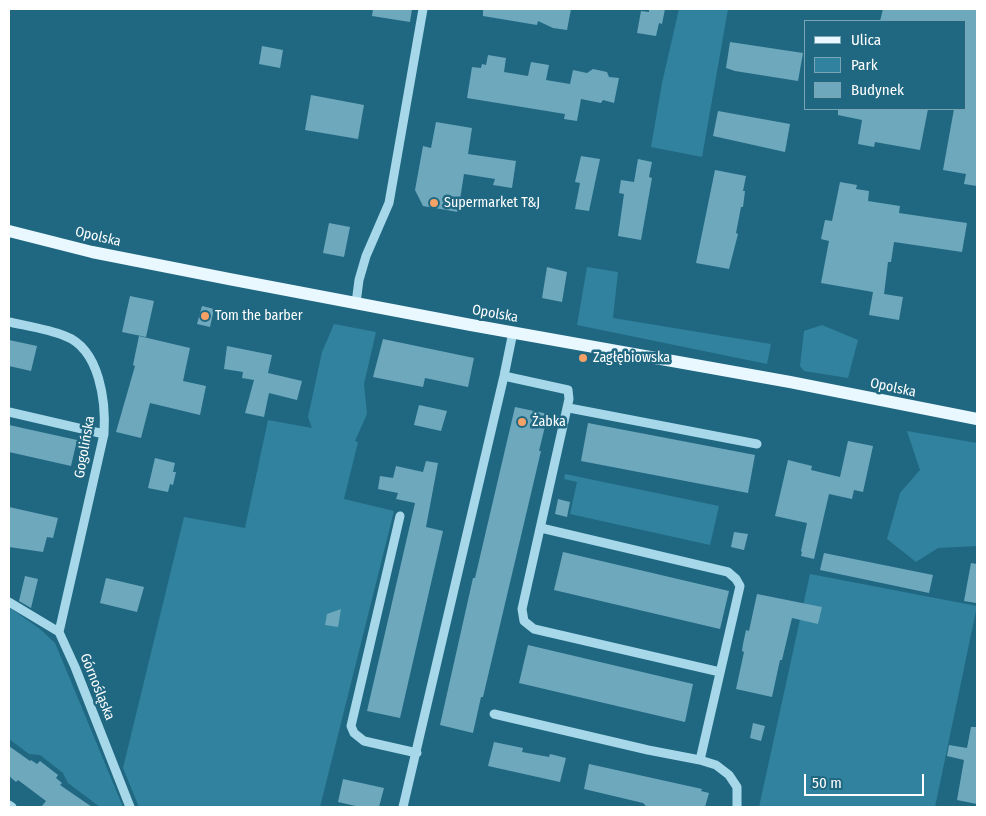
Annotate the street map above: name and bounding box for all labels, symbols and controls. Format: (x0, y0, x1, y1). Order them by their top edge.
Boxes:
legend (804, 20, 966, 110)
text: Ulica (851, 31, 881, 49)
text: Park (851, 56, 878, 74)
text: Budynek (851, 81, 904, 99)
place label: Supermarket T&J (444, 195, 540, 211)
marker: Supermarket T&J (428, 197, 440, 209)
street label: Opolska (73, 224, 123, 250)
street label: Opolska (471, 302, 519, 326)
place label: Tom the barber (215, 308, 303, 324)
marker: Tom the barber (199, 310, 211, 322)
place label: Zagłębiowska (593, 350, 670, 366)
marker: Zagłębiowska (577, 352, 589, 364)
street label: Opolska (869, 375, 917, 401)
place label: Żabka (532, 414, 566, 430)
street label: Gogolińska (71, 415, 99, 479)
marker: Żabka (516, 416, 528, 428)
street label: Górnośląska (76, 651, 118, 723)
scale bar (806, 764, 926, 796)
text: 50 m (812, 774, 842, 792)

